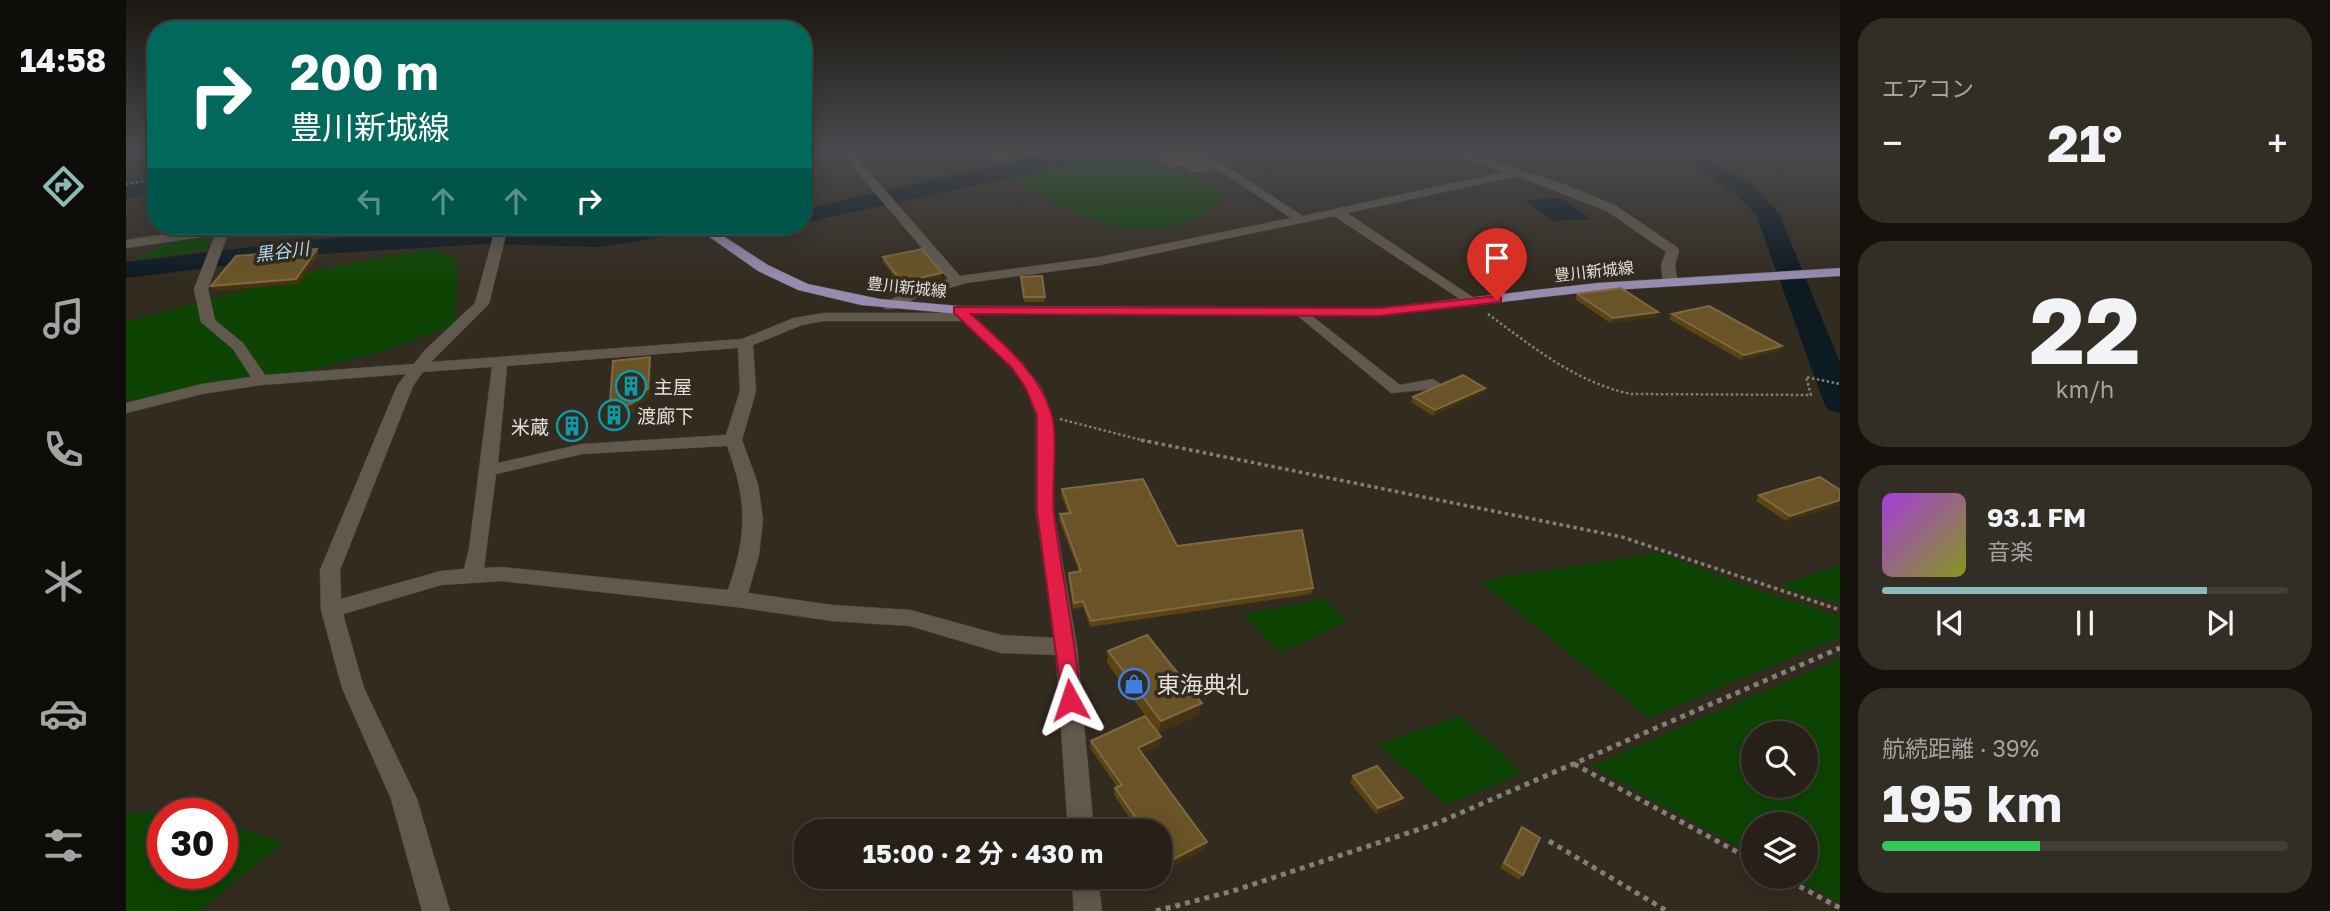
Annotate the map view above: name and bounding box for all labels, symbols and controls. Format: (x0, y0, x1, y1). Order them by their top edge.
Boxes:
text: 14:58 (20, 41, 106, 79)
text: 200 m (290, 42, 439, 101)
icon: right (175, 49, 266, 140)
text: エアコン (1882, 74, 1974, 102)
text: 豊川新城線 (290, 108, 450, 146)
text: 21° (2047, 111, 2123, 173)
text: − (1882, 120, 1903, 165)
text: + (2267, 120, 2288, 165)
icon: directions (39, 162, 88, 211)
icon: left (351, 182, 389, 220)
icon: ahead (424, 182, 462, 220)
icon: ahead (497, 182, 535, 220)
icon: right (570, 182, 608, 220)
pin (1467, 228, 1527, 300)
water label: 黒谷川 (254, 237, 312, 265)
icon: arrive (1478, 239, 1516, 277)
street label: 豊川新城線 (1553, 257, 1635, 285)
street label: 豊川新城線 (866, 273, 948, 301)
text: 22 (2029, 275, 2141, 384)
icon: music (39, 294, 88, 343)
building icon: 主屋 (614, 369, 648, 403)
place label: 主屋 (654, 375, 692, 398)
text: km/h (2056, 375, 2114, 403)
building icon: 渡廊下 (597, 398, 631, 432)
place label: 渡廊下 (637, 404, 694, 427)
building icon: 米蔵 (555, 409, 589, 443)
place label: 米蔵 (511, 415, 549, 438)
icon: phone (39, 425, 88, 474)
text: 93.1 FM (1987, 502, 2086, 533)
text: 音楽 (1987, 537, 2033, 565)
icon: climate (39, 557, 88, 606)
icon: previous (1931, 604, 1969, 642)
icon: pause (2066, 604, 2104, 642)
icon: next (2201, 604, 2239, 642)
position arrow (1033, 663, 1107, 737)
shop icon: 東海典礼 (1117, 667, 1151, 701)
place label: 東海典礼 (1157, 670, 1249, 698)
icon: car (39, 689, 88, 738)
map controls (1741, 721, 1818, 889)
button: search (1741, 721, 1818, 798)
text: 航続距離 · 39% (1882, 734, 2039, 762)
text: 195 km (1882, 771, 2062, 833)
speed limit sign: 30 (147, 798, 238, 889)
button: layers (1741, 812, 1818, 889)
icon: filters (39, 821, 88, 870)
text: 15:00 · 2 分 · 430 m (863, 838, 1103, 869)

